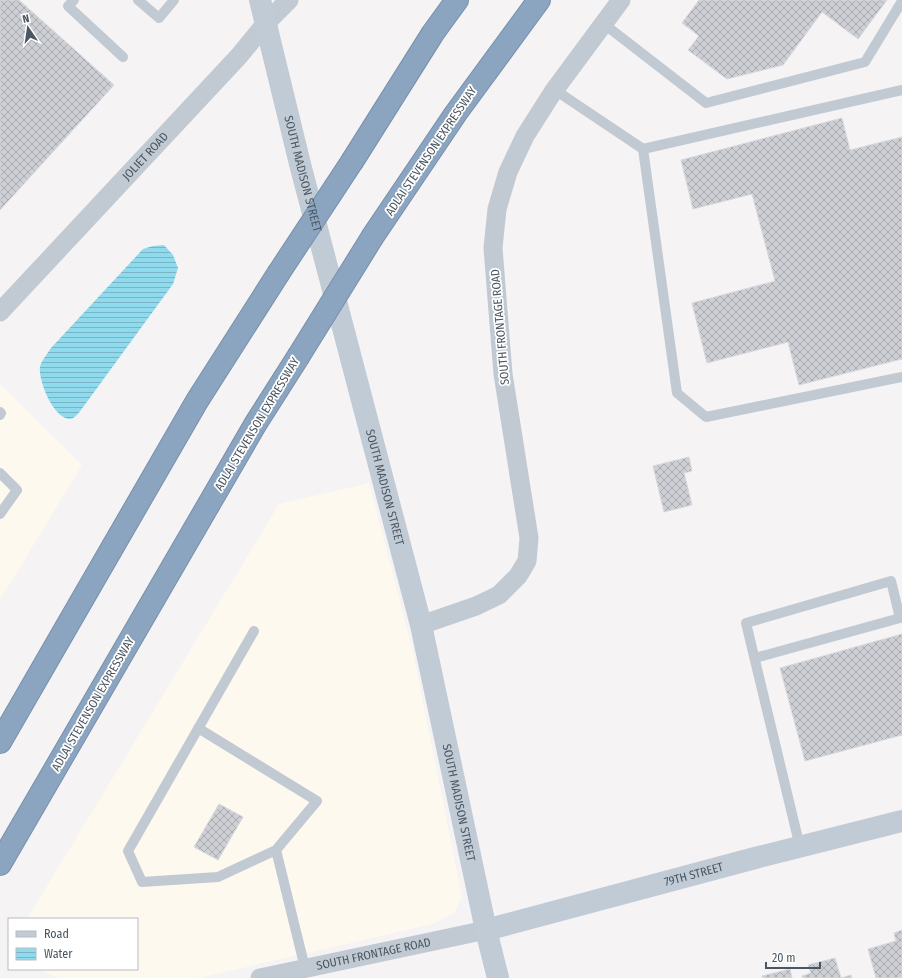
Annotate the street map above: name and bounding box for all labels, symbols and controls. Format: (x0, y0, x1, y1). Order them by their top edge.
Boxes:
north arrow (8, 8, 48, 48)
text: N (21, 12, 31, 26)
street label: ADLAI STEVENSON EXPRESSWAY (383, 84, 479, 218)
street label: SOUTH MADISON STREET (281, 114, 325, 234)
street label: JOLIET ROAD (120, 129, 171, 183)
street label: SOUTH FRONTAGE ROAD (488, 268, 512, 386)
street label: ADLAI STEVENSON EXPRESSWAY (212, 355, 302, 493)
street label: SOUTH MADISON STREET (363, 428, 407, 547)
street label: ADLAI STEVENSON EXPRESSWAY (49, 634, 137, 774)
street label: SOUTH MADISON STREET (440, 743, 478, 863)
street label: 79TH STREET (663, 860, 725, 889)
legend (8, 918, 138, 970)
text: Road (44, 927, 69, 941)
street label: SOUTH FRONTAGE ROAD (315, 935, 432, 973)
scale bar (766, 944, 820, 970)
text: Water (44, 947, 73, 961)
text: 20 m (772, 951, 796, 965)

